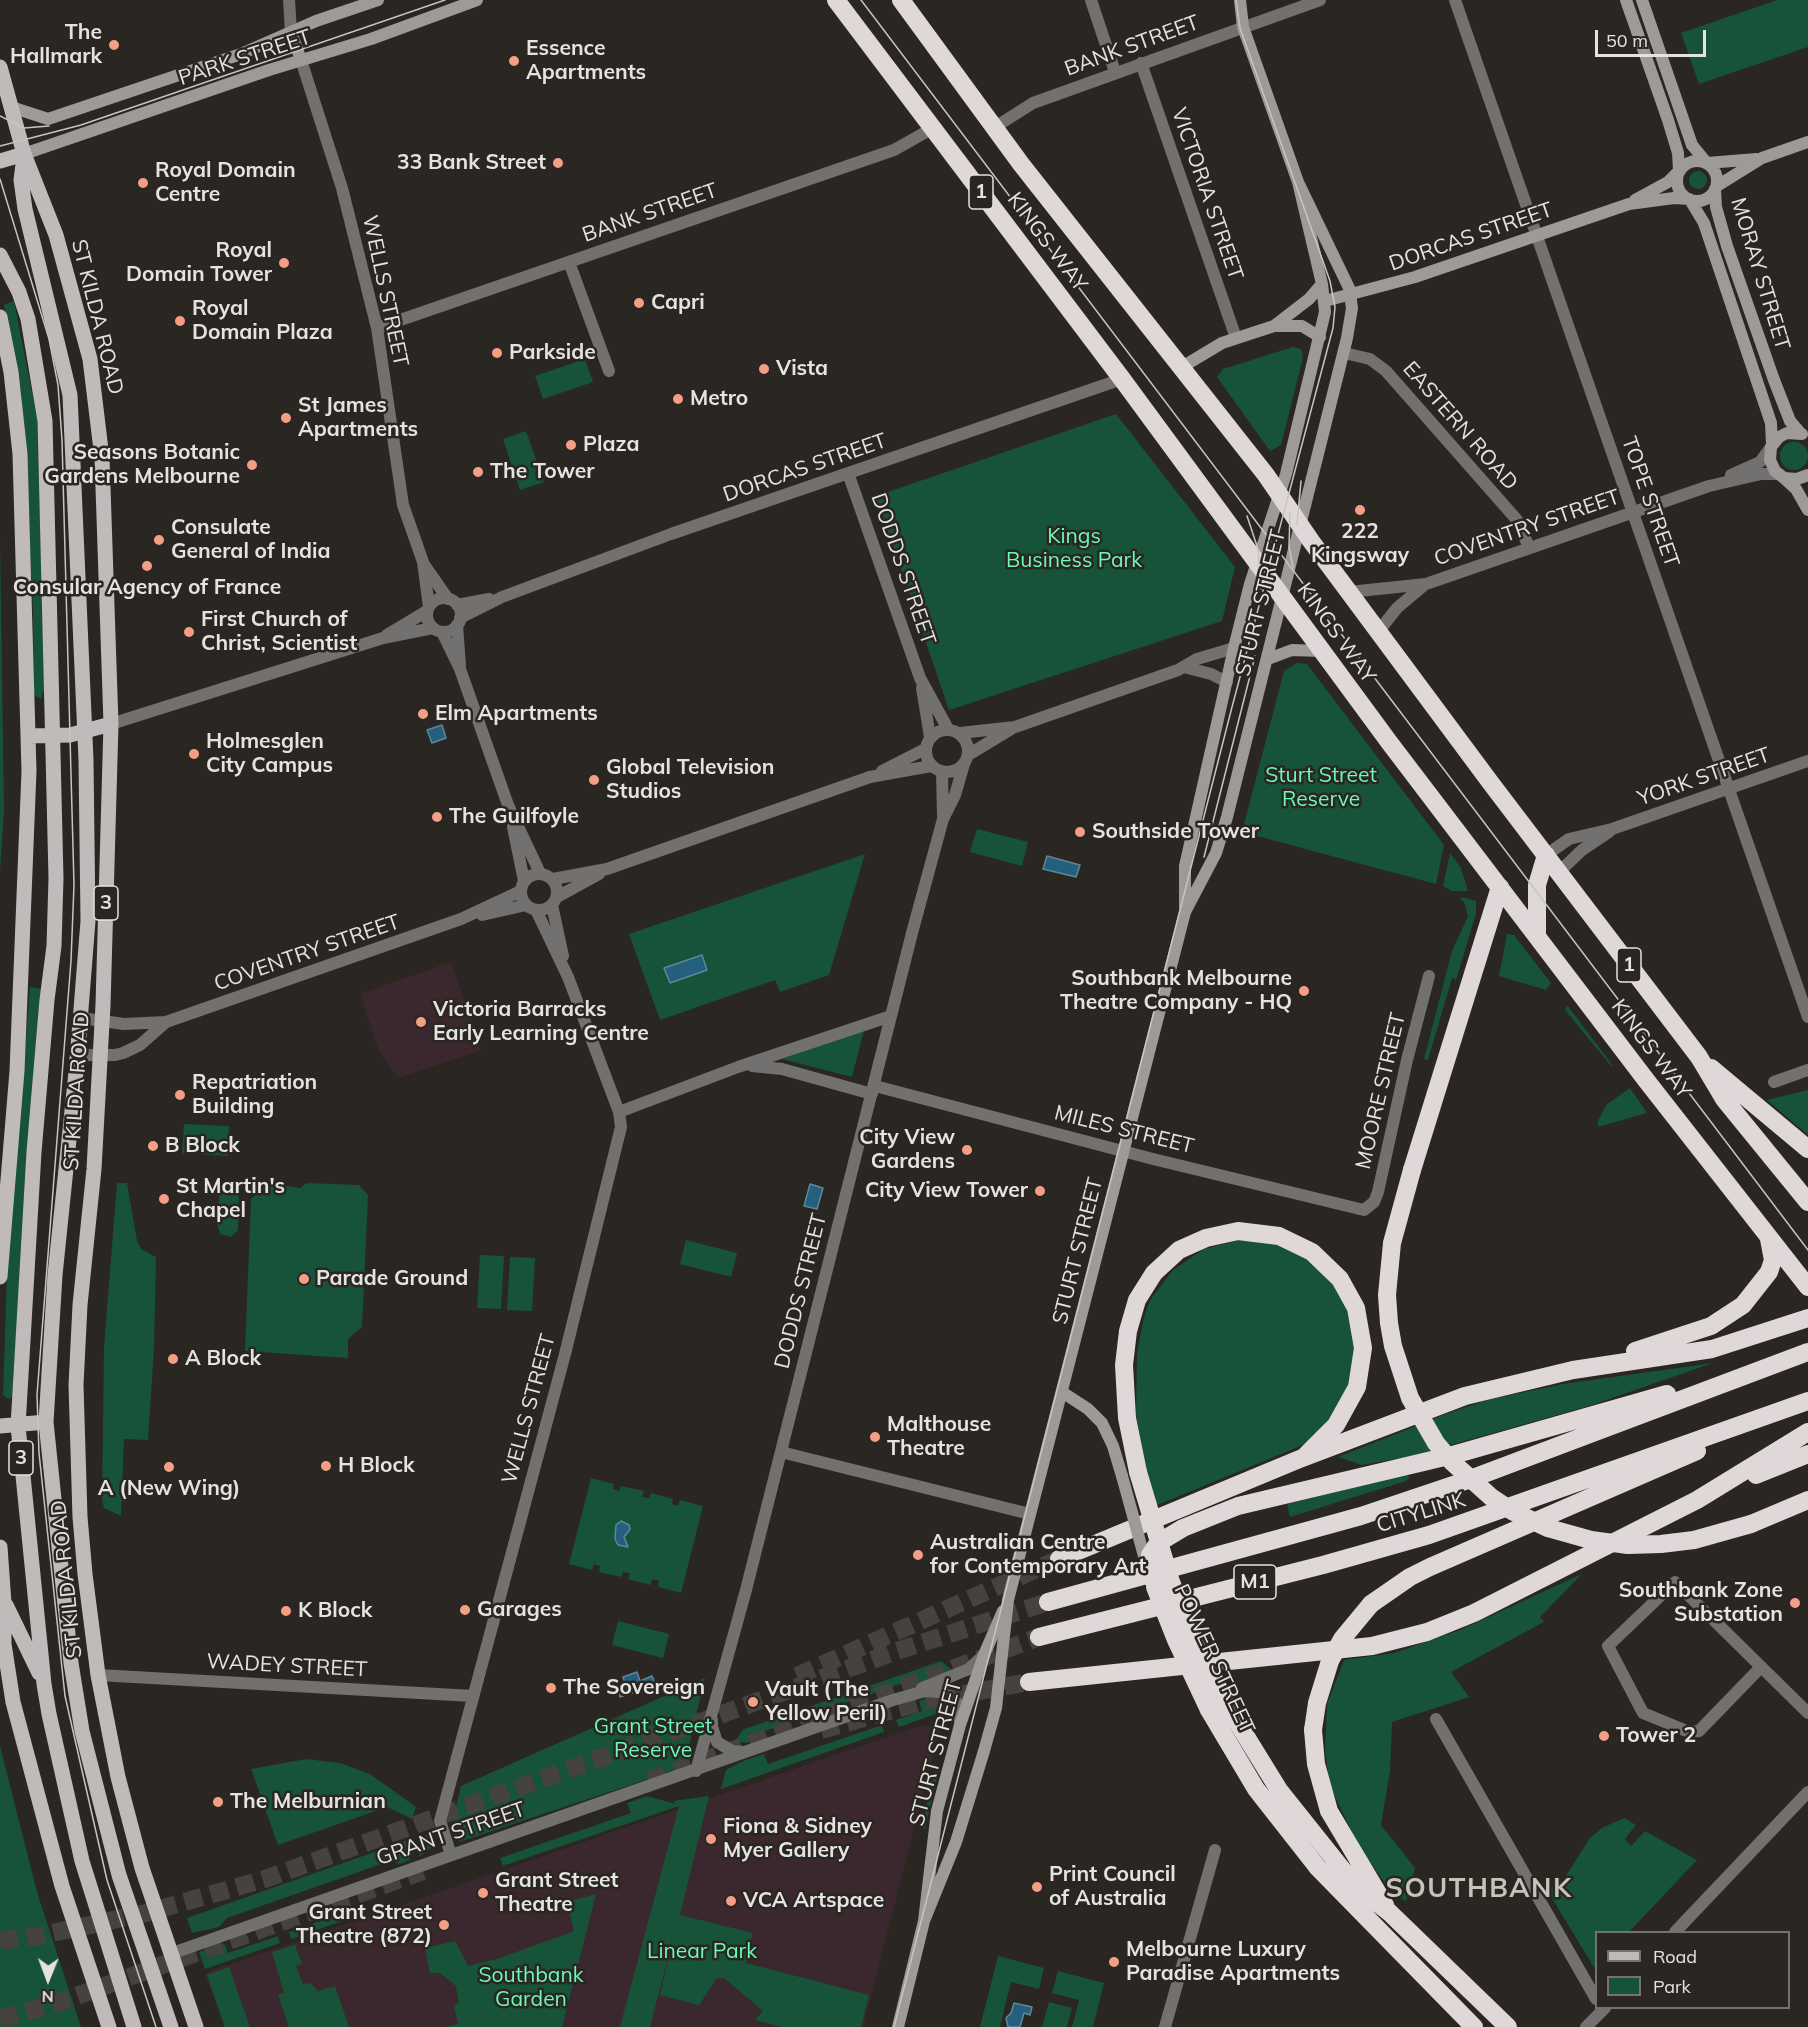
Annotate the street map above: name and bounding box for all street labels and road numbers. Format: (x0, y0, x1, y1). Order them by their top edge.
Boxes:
street label: BANK STREET (1061, 10, 1203, 82)
street label: PARK STREET (175, 25, 315, 91)
street label: VICTORIA STREET (1166, 105, 1248, 283)
road number: 1 (969, 175, 993, 209)
street label: BANK STREET (579, 178, 721, 248)
street label: KINGS WAY (1002, 188, 1092, 296)
street label: MORAY STREET (1725, 195, 1795, 353)
street label: DORCAS STREET (1386, 197, 1556, 277)
street label: WELLS STREET (357, 213, 413, 369)
street label: ST KILDA ROAD (66, 237, 128, 397)
street label: EASTERN ROAD (1397, 356, 1523, 496)
street label: DORCAS STREET (720, 428, 890, 508)
street label: TOPE STREET (1616, 433, 1684, 571)
street label: COVENTRY STREET (1431, 484, 1623, 572)
street label: DODDS STREET (865, 490, 941, 648)
street label: STURT STREET (1231, 527, 1291, 679)
street label: KINGS WAY (1291, 578, 1381, 688)
street label: YORK STREET (1634, 743, 1774, 811)
road number: 3 (94, 886, 118, 920)
street label: COVENTRY STREET (211, 909, 403, 997)
road number: 1 (1617, 948, 1641, 982)
street label: KINGS WAY (1606, 995, 1696, 1103)
street label: MOORE STREET (1351, 1010, 1411, 1172)
street label: ST KILDA ROAD (59, 1011, 95, 1171)
street label: MILES STREET (1052, 1101, 1196, 1159)
street label: STURT STREET (1048, 1175, 1108, 1327)
street label: DODDS STREET (770, 1211, 832, 1371)
street label: WELLS STREET (497, 1331, 561, 1487)
road number: 3 (9, 1441, 33, 1475)
street label: CITYLINK (1374, 1488, 1468, 1538)
street label: ST KILDA ROAD (46, 1499, 88, 1659)
road number: M1 (1234, 1565, 1276, 1599)
street label: POWER STREET (1168, 1580, 1260, 1738)
street label: WADEY STREET (206, 1649, 368, 1683)
street label: STURT STREET (904, 1677, 968, 1829)
street label: GRANT STREET (373, 1797, 529, 1871)

